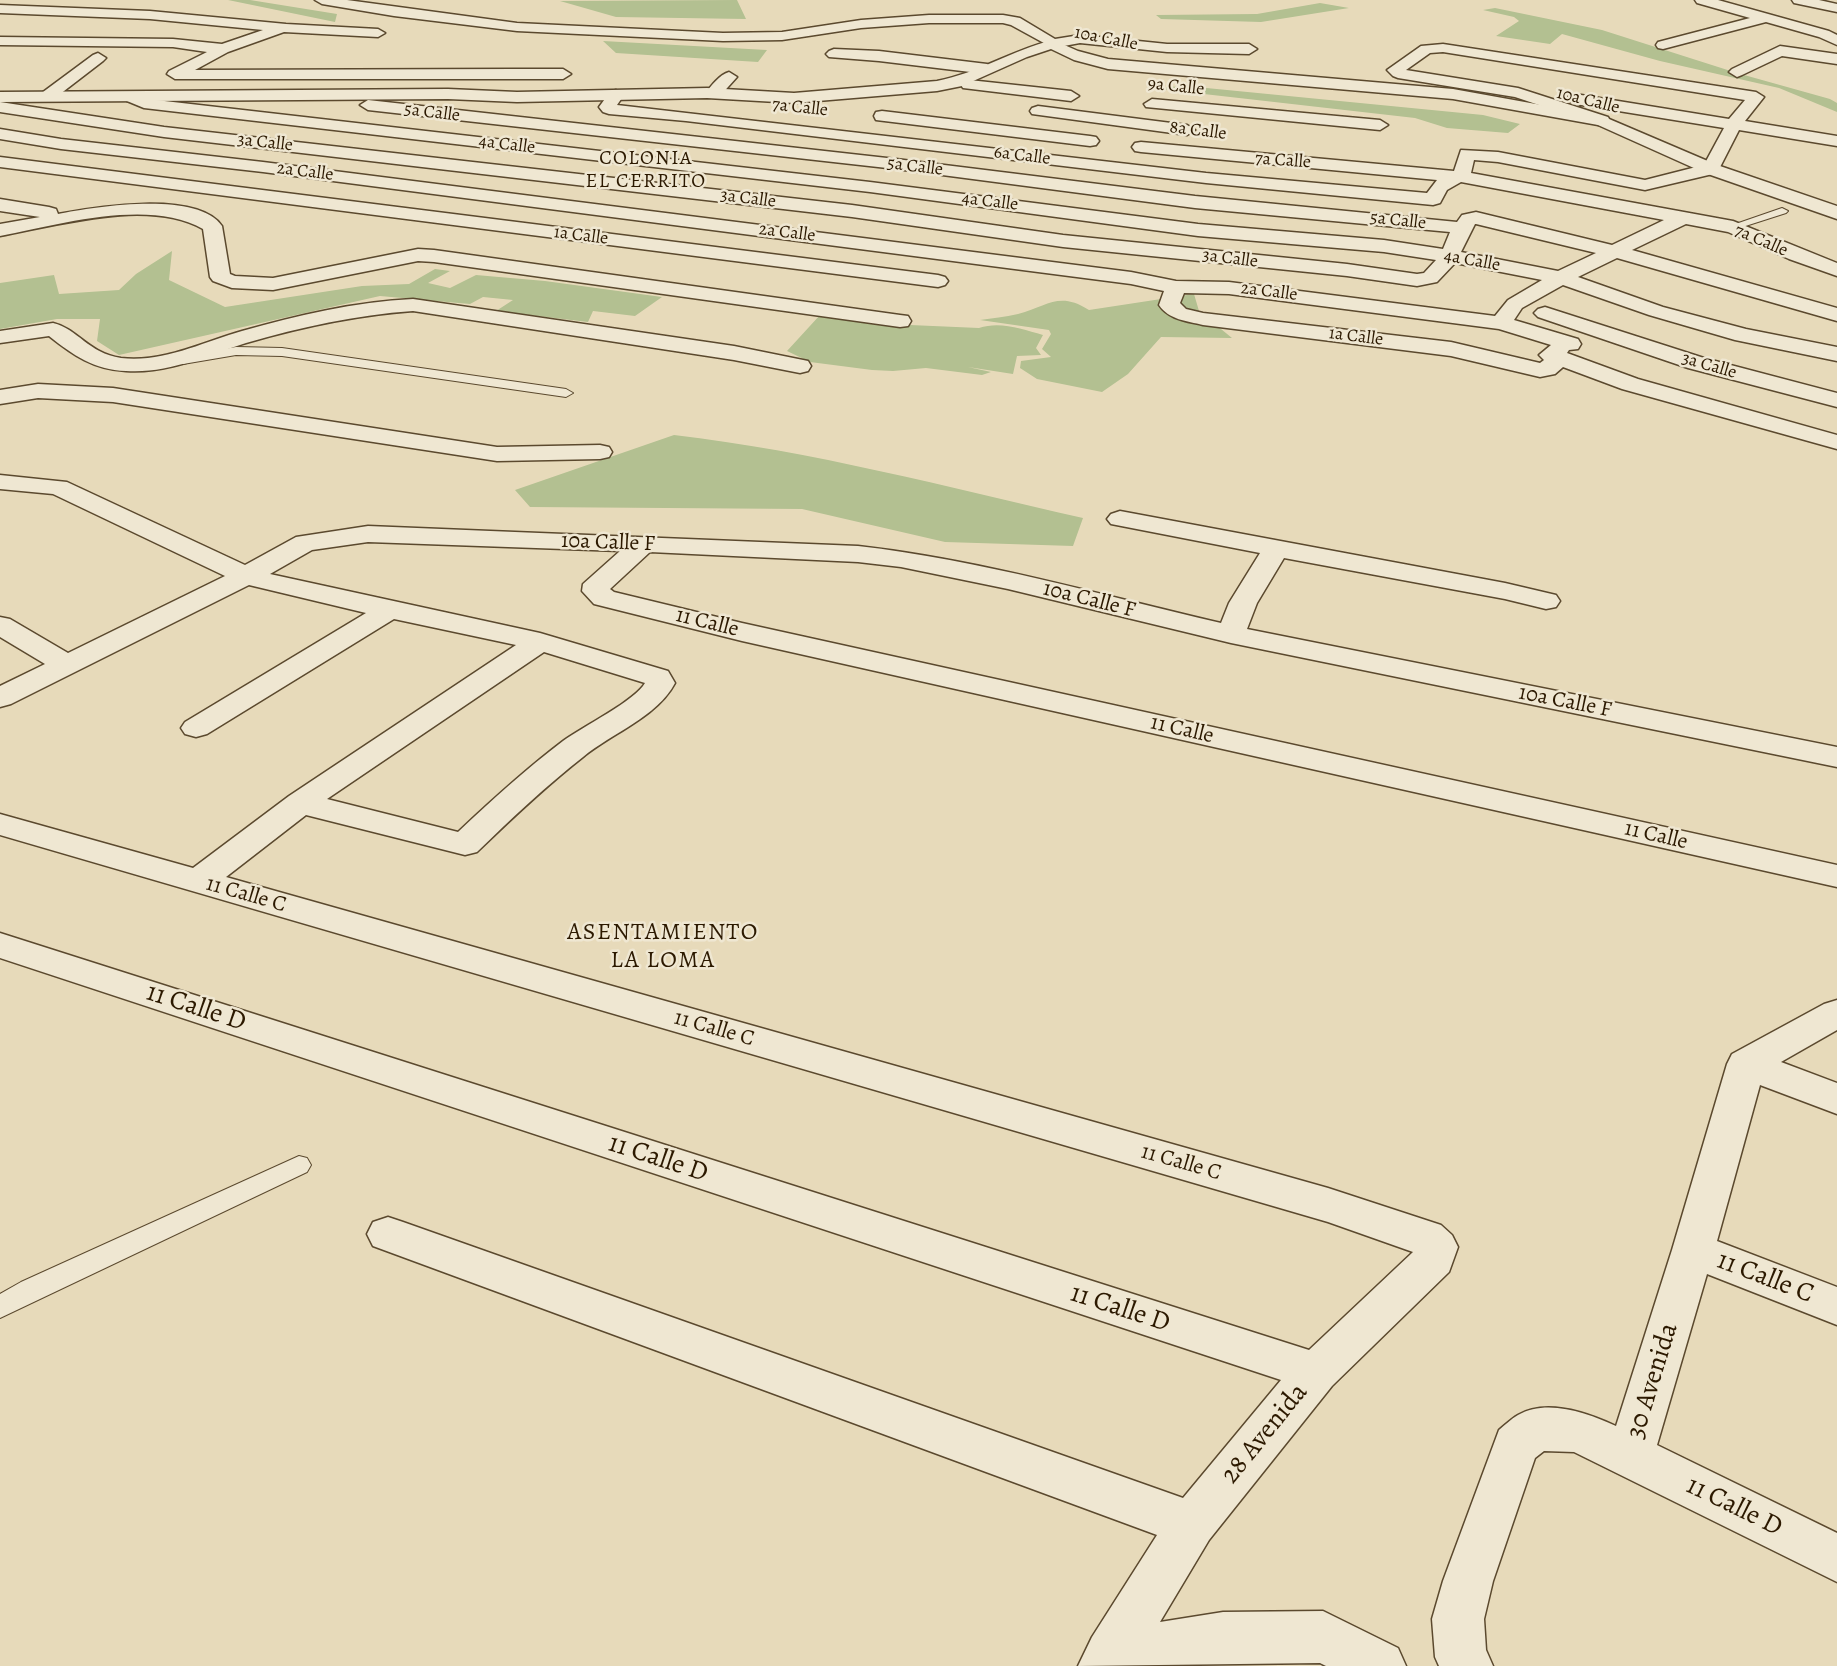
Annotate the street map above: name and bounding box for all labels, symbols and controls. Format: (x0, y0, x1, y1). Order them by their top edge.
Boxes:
street label: 10a Calle (1072, 22, 1140, 56)
street label: 9a Calle (1147, 73, 1205, 101)
street label: 10a Calle (1554, 83, 1622, 119)
street label: 7a Calle (771, 94, 829, 122)
street label: 5a Calle (403, 99, 461, 127)
street label: 8a Calle (1168, 117, 1228, 145)
street label: 3a Calle (236, 129, 294, 157)
street label: 4a Calle (478, 131, 536, 159)
street label: 6a Calle (993, 142, 1051, 170)
district label: COLONIA EL CERRITO (585, 147, 707, 194)
street label: 7a Calle (1254, 148, 1312, 174)
street label: 5a Calle (886, 153, 944, 181)
street label: 2a Calle (275, 158, 335, 186)
street label: 3a Calle (719, 185, 777, 213)
street label: 4a Calle (961, 188, 1019, 216)
street label: 5a Calle (1369, 207, 1427, 235)
street label: 2a Calle (757, 219, 817, 247)
street label: 7a Calle (1731, 220, 1791, 262)
street label: 1a Calle (553, 222, 609, 250)
street label: 3a Calle (1201, 245, 1259, 273)
street label: 4a Calle (1442, 245, 1502, 277)
street label: 2a Calle (1239, 278, 1299, 306)
street label: 1a Calle (1328, 323, 1384, 351)
street label: 3a Calle (1679, 348, 1739, 384)
street label: 10a Calle F (561, 528, 655, 558)
street label: 10a Calle F (1040, 576, 1138, 624)
street label: 11 Calle (673, 602, 741, 644)
street label: 10a Calle F (1516, 680, 1614, 724)
street label: 11 Calle (1148, 710, 1216, 750)
street label: 11 Calle (1622, 816, 1690, 856)
street label: 11 Calle C (203, 871, 289, 919)
district label: ASENTAMIENTO LA LOMA (567, 919, 759, 975)
street label: 11 Calle D (142, 977, 250, 1039)
street label: 11 Calle C (671, 1005, 757, 1053)
street label: 11 Calle D (604, 1128, 712, 1190)
street label: 11 Calle C (1138, 1139, 1224, 1187)
street label: 11 Calle C (1712, 1245, 1818, 1311)
street label: 11 Calle D (1066, 1278, 1174, 1340)
street label: 30 Avenida (1620, 1319, 1686, 1443)
street label: 28 Avenida (1215, 1377, 1315, 1491)
street label: 11 Calle D (1681, 1470, 1787, 1544)

